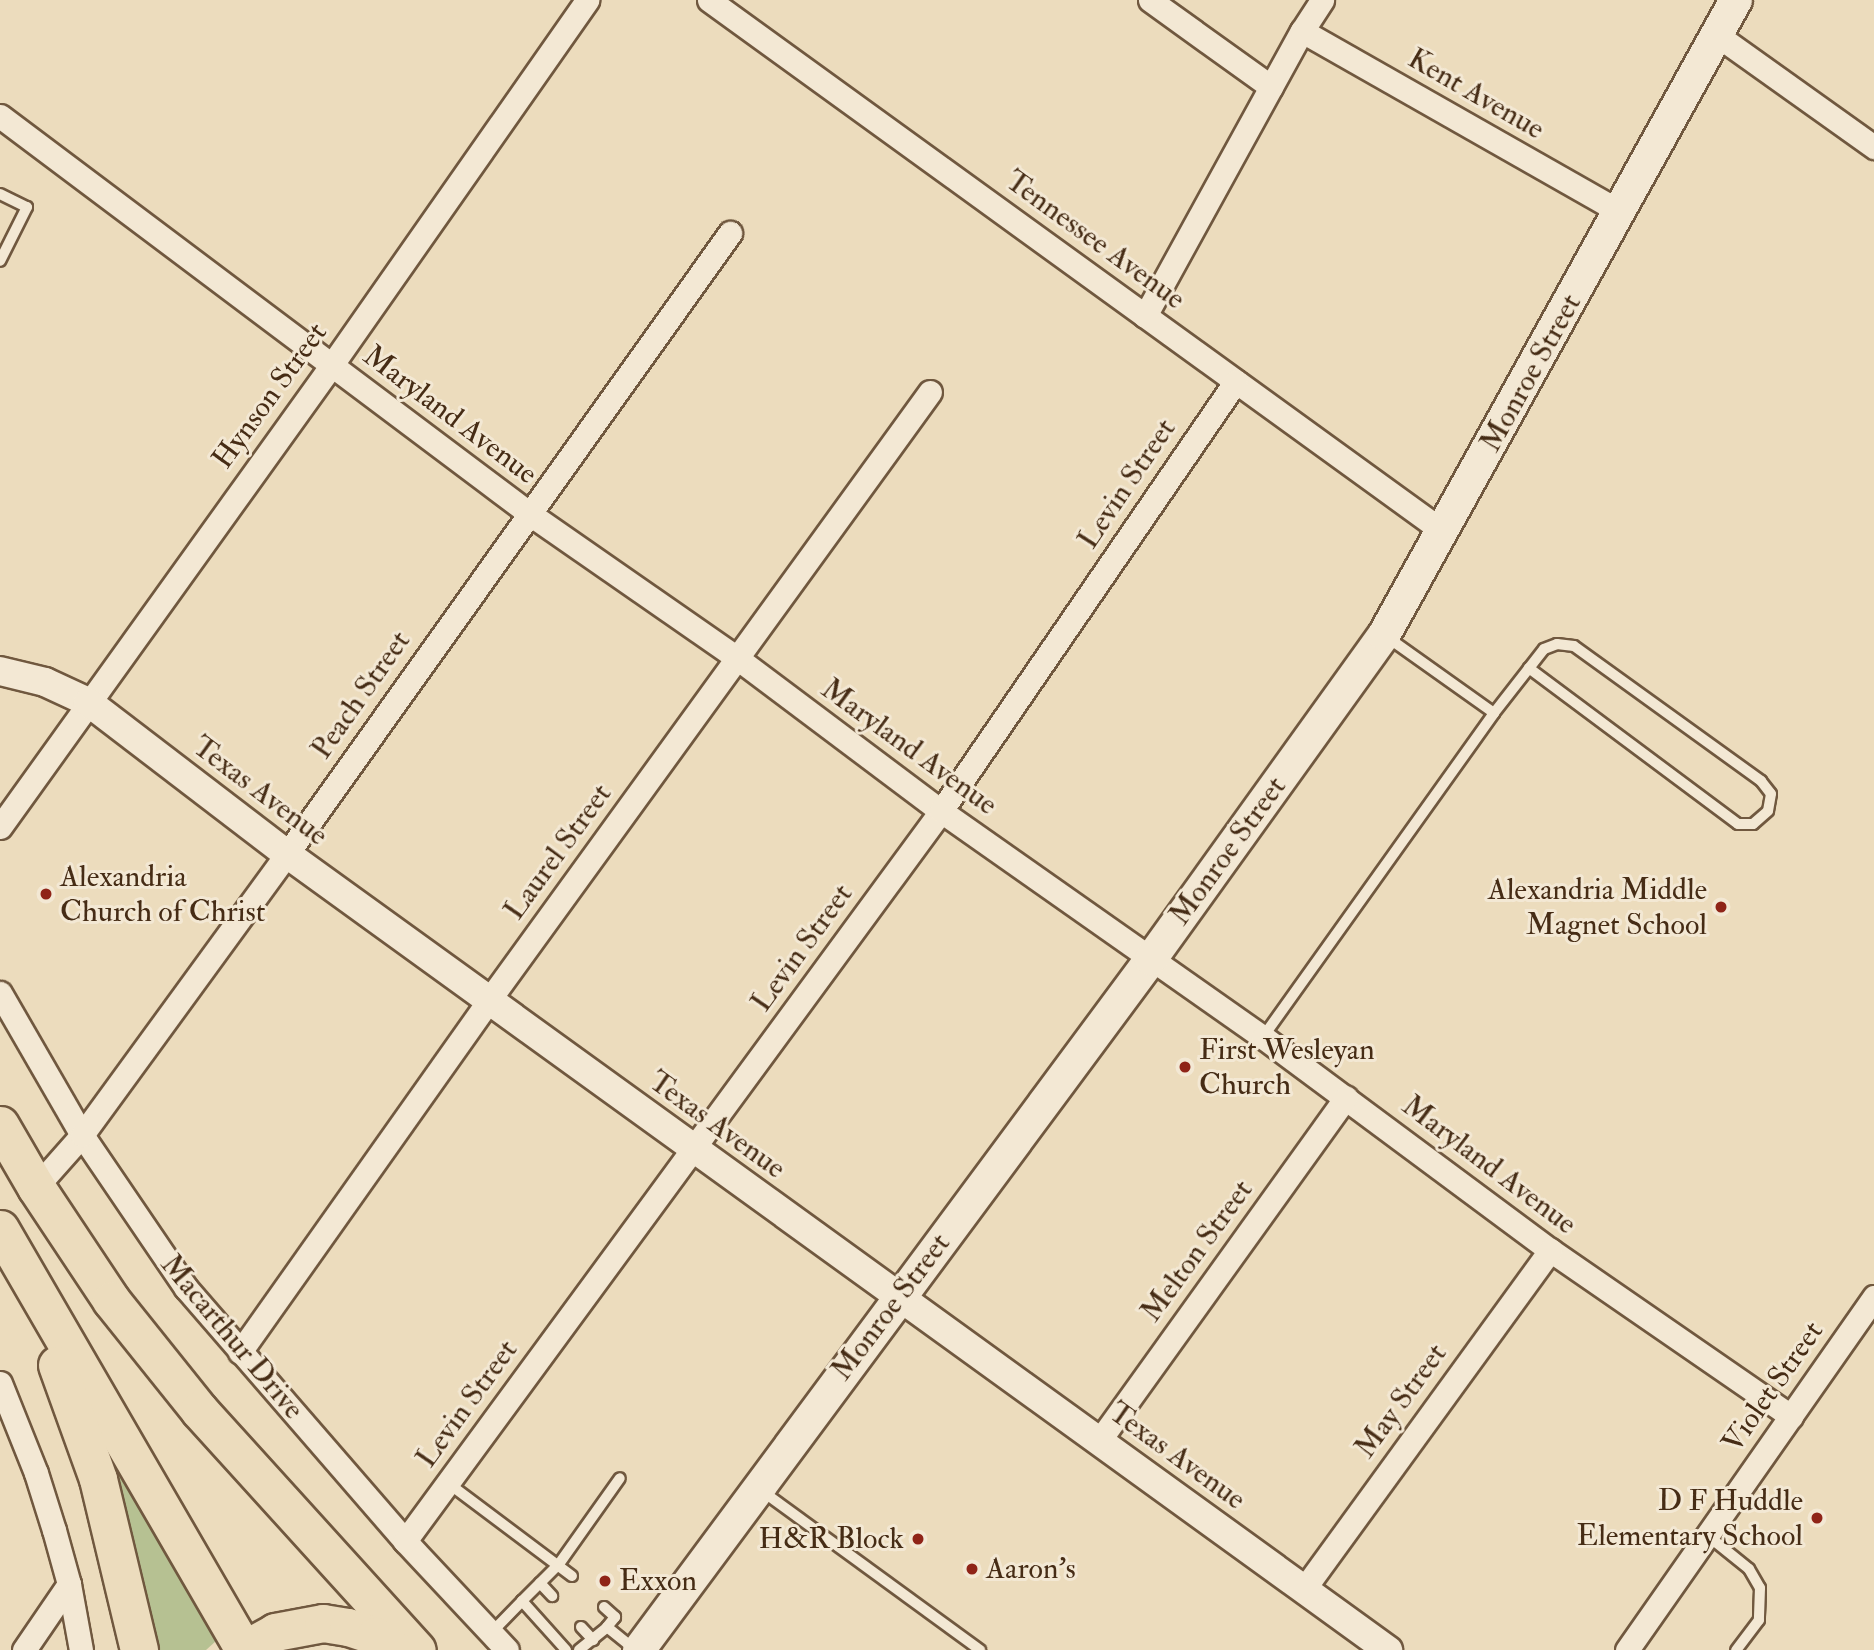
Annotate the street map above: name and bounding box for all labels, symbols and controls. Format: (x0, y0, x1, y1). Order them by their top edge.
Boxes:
street label: Kent Avenue (1401, 41, 1551, 147)
street label: Tennessee Avenue (998, 163, 1192, 317)
street label: Monroe Street (1473, 288, 1589, 458)
street label: Hynson Street (205, 316, 335, 476)
street label: Maryland Avenue (356, 338, 544, 492)
street label: Levin Street (1070, 412, 1184, 556)
street label: Peach Street (304, 624, 418, 766)
street label: Maryland Avenue (814, 671, 1004, 823)
street label: Texas Avenue (185, 728, 335, 854)
street label: Monroe Street (1162, 770, 1294, 932)
street label: Laurel Street (497, 777, 619, 927)
place label: Alexandria Church of Christ (60, 859, 266, 930)
place label: Alexandria Middle Magnet School (1488, 872, 1707, 942)
street label: Levin Street (744, 877, 860, 1019)
marker: Alexandria Church of Christ (38, 886, 54, 902)
marker: Alexandria Middle Magnet School (1713, 899, 1729, 915)
place label: First Wesleyan Church (1199, 1032, 1375, 1102)
marker: First Wesleyan Church (1177, 1059, 1193, 1075)
street label: Texas Avenue (642, 1063, 792, 1187)
street label: Maryland Avenue (1395, 1088, 1583, 1242)
street label: Melton Street (1133, 1173, 1261, 1329)
street label: Monroe Street (824, 1226, 958, 1388)
street label: Macarthur Drive (153, 1247, 311, 1427)
street label: Violet Street (1715, 1315, 1831, 1459)
street label: Levin Street (409, 1333, 525, 1475)
street label: May Street (1347, 1337, 1455, 1465)
street label: Texas Avenue (1102, 1394, 1252, 1518)
place label: D F Huddle Elementary School (1577, 1483, 1803, 1554)
marker: D F Huddle Elementary School (1809, 1510, 1825, 1526)
place label: H&R Block (759, 1521, 904, 1557)
marker: H&R Block (910, 1531, 926, 1547)
place label: Aaron's (986, 1551, 1076, 1587)
marker: Aaron's (964, 1561, 980, 1577)
place label: Exxon (619, 1563, 697, 1599)
marker: Exxon (597, 1573, 613, 1589)

